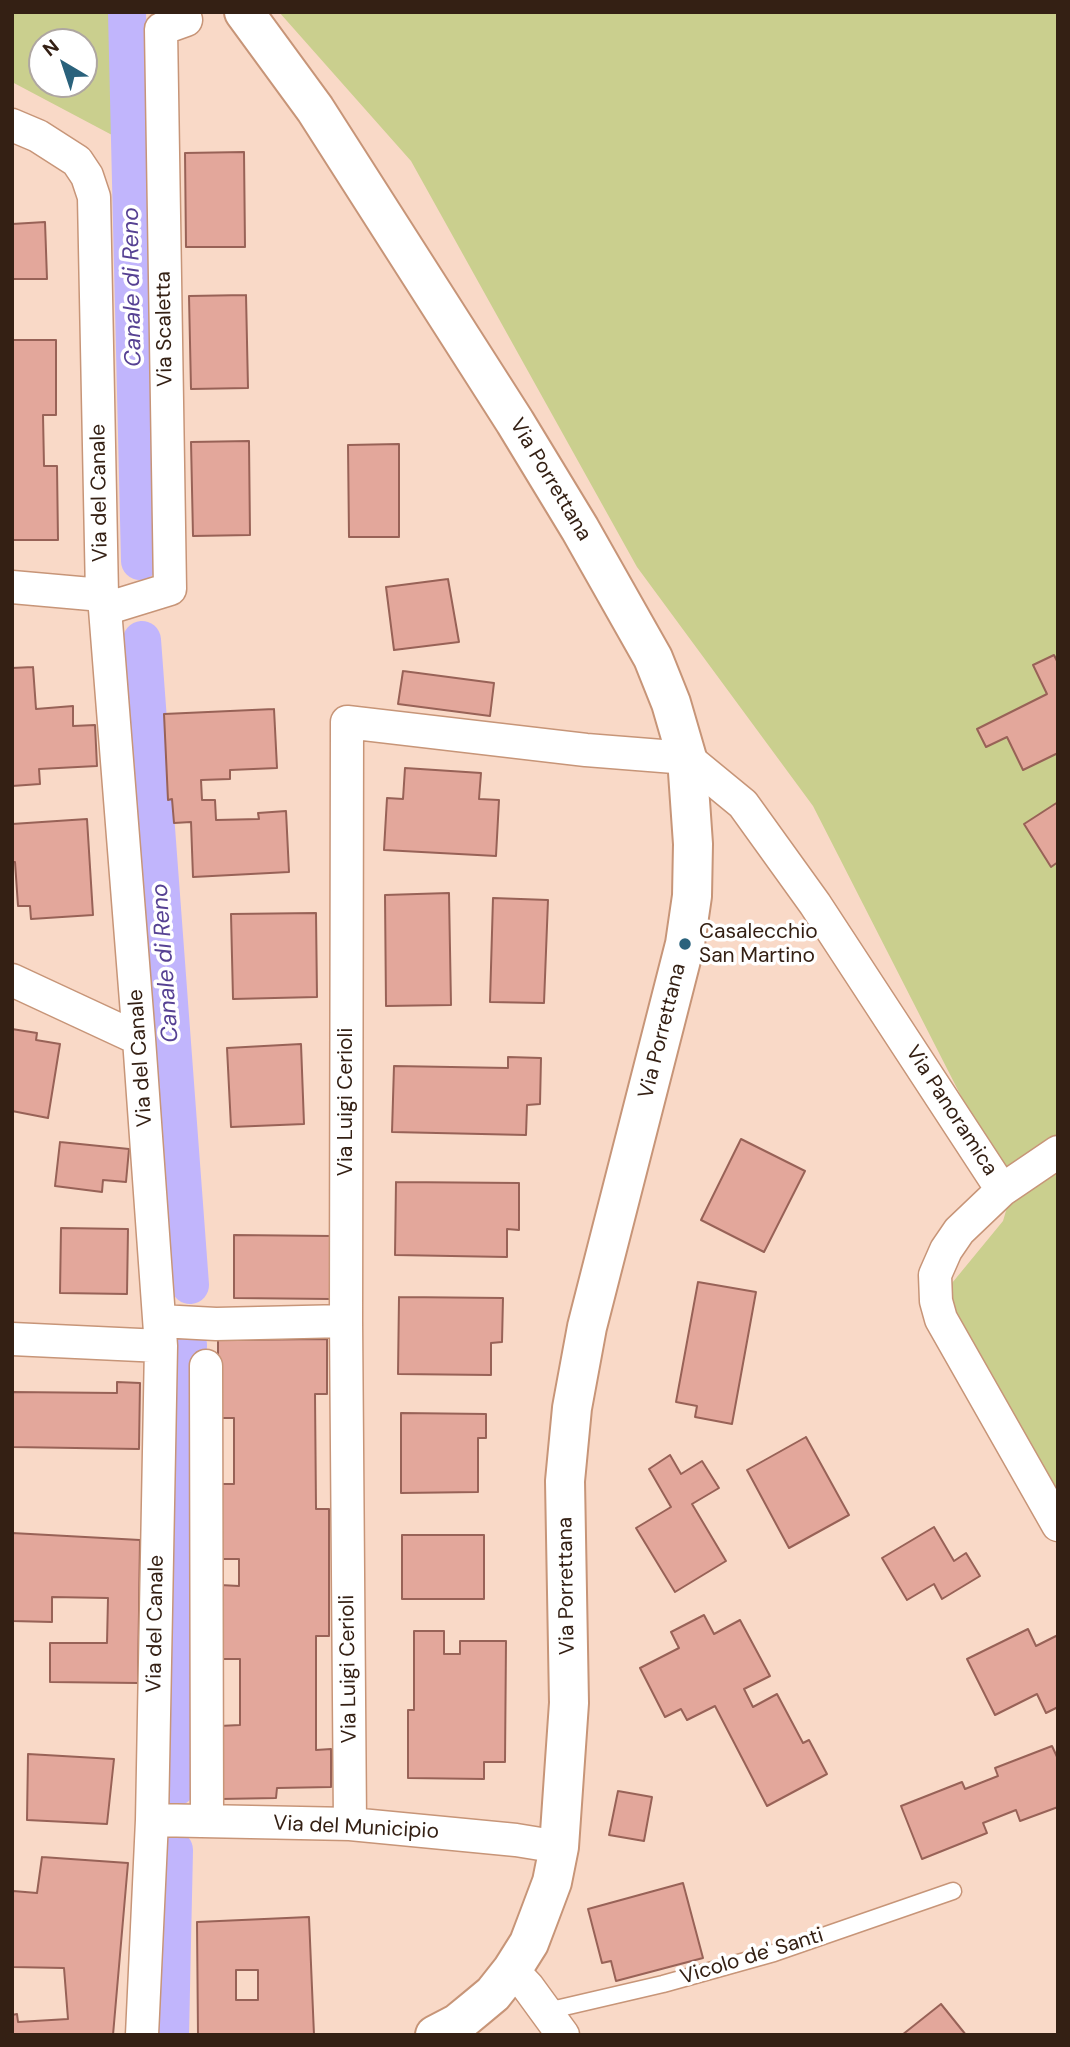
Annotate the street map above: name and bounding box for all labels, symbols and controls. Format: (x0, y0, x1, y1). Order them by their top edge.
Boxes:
north arrow (28, 28, 98, 98)
text: N (37, 34, 64, 62)
water label: Canale di Reno (118, 207, 148, 367)
street label: Via Scaletta (151, 271, 179, 387)
street label: Via Porrettana (504, 414, 596, 546)
street label: Via del Canale (86, 424, 114, 562)
water label: Canale di Reno (147, 882, 185, 1044)
place label: Casalecchio San Martino (699, 919, 818, 969)
marker: Casalecchio San Martino (677, 936, 693, 952)
street label: Via Porrettana (634, 961, 692, 1101)
street label: Via del Canale (124, 988, 158, 1128)
street label: Via Luigi Cerioli (333, 1028, 359, 1176)
street label: Via Panoramica (900, 1041, 1002, 1181)
street label: Via Porrettana (553, 1517, 581, 1655)
street label: Via del Canale (142, 1555, 170, 1693)
street label: Via Luigi Cerioli (335, 1595, 363, 1743)
street label: Via del Municipio (272, 1811, 440, 1845)
street label: Vicolo de' Santi (677, 1923, 827, 1991)

